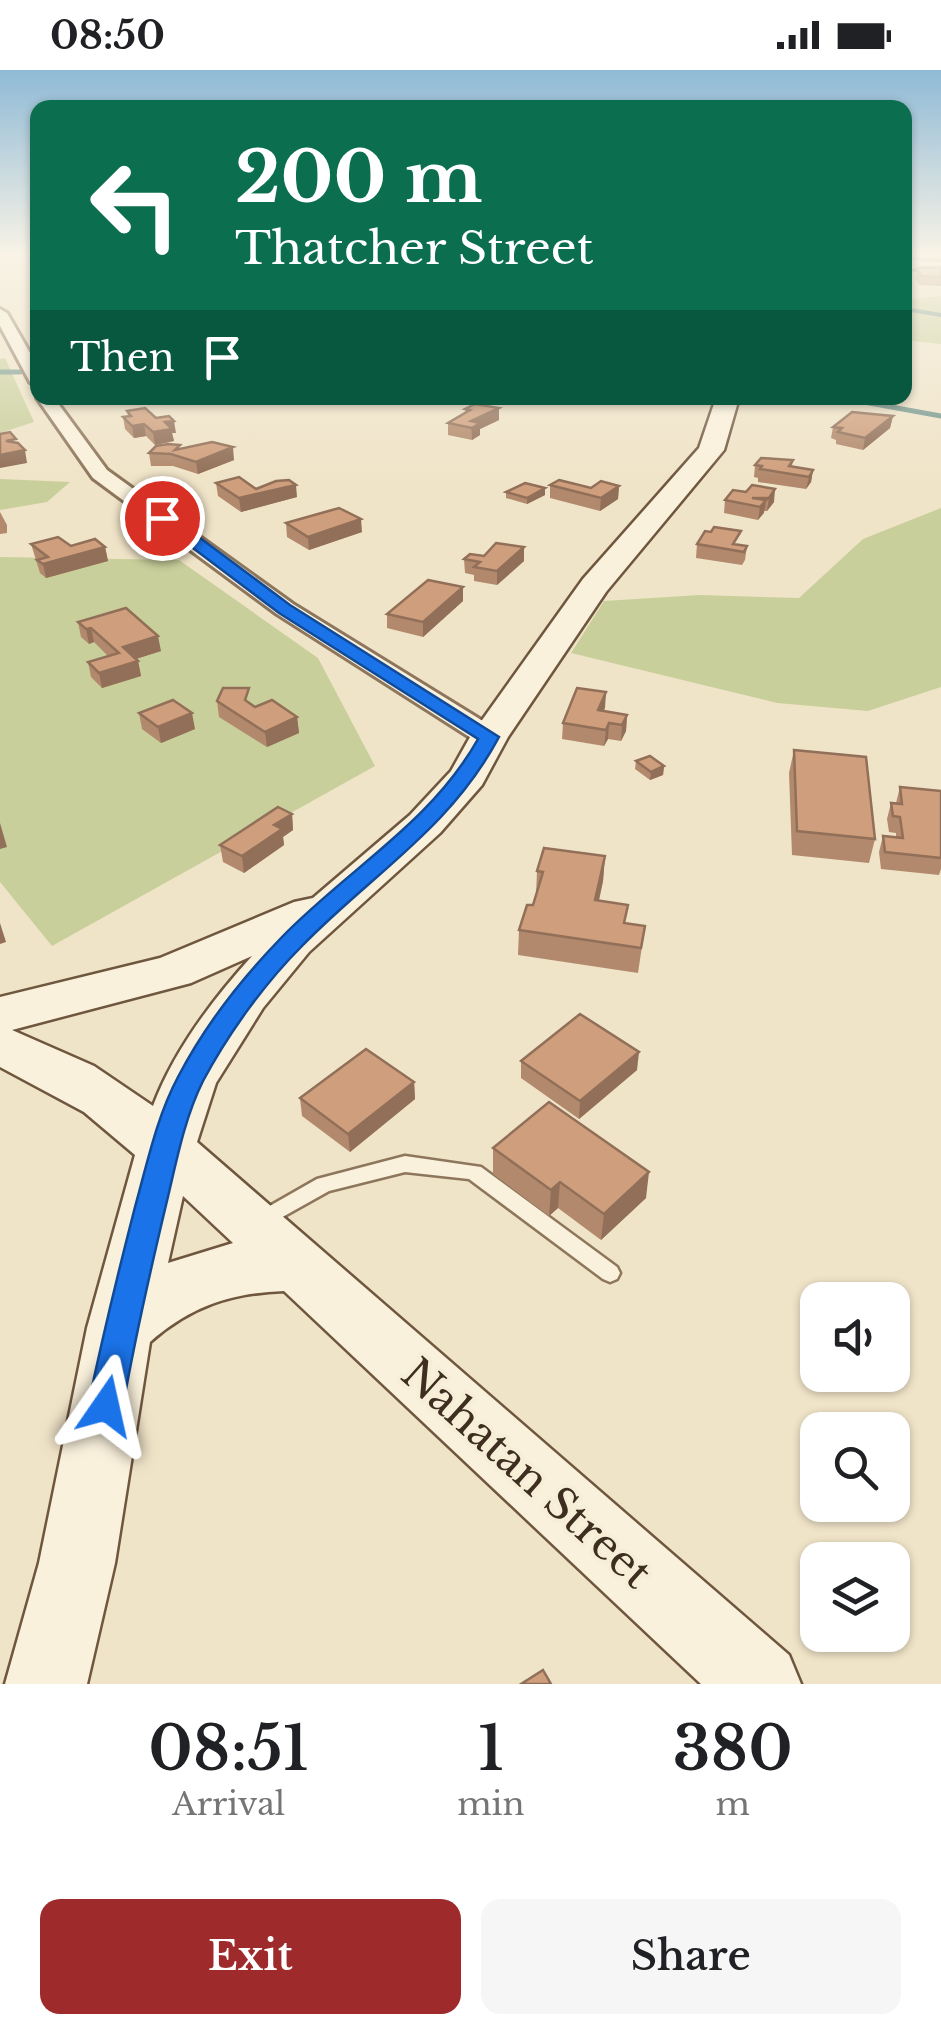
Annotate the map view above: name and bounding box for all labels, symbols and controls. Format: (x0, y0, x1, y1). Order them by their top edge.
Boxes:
text: 08:50 (50, 12, 165, 59)
text: 200 m (235, 134, 482, 221)
icon: left (70, 140, 200, 270)
text: Thatcher Street (235, 220, 593, 276)
icon: arrive (195, 330, 250, 385)
text: Then (70, 334, 175, 381)
pin (120, 476, 205, 561)
icon: arrive (135, 491, 190, 546)
map controls (800, 1282, 910, 1652)
button: sound (800, 1282, 910, 1392)
street label: Nahatan Street (391, 1347, 663, 1599)
position arrow (54, 1354, 158, 1458)
button: search (800, 1412, 910, 1522)
button: layers (800, 1542, 910, 1652)
text: 08:51 (148, 1712, 309, 1786)
text: 1 (478, 1712, 504, 1786)
text: 380 (673, 1712, 793, 1786)
text: Arrival (172, 1784, 285, 1824)
text: min (457, 1784, 525, 1824)
text: m (716, 1784, 750, 1824)
button: Exit (40, 1899, 461, 2014)
button: Share (481, 1899, 901, 2014)

